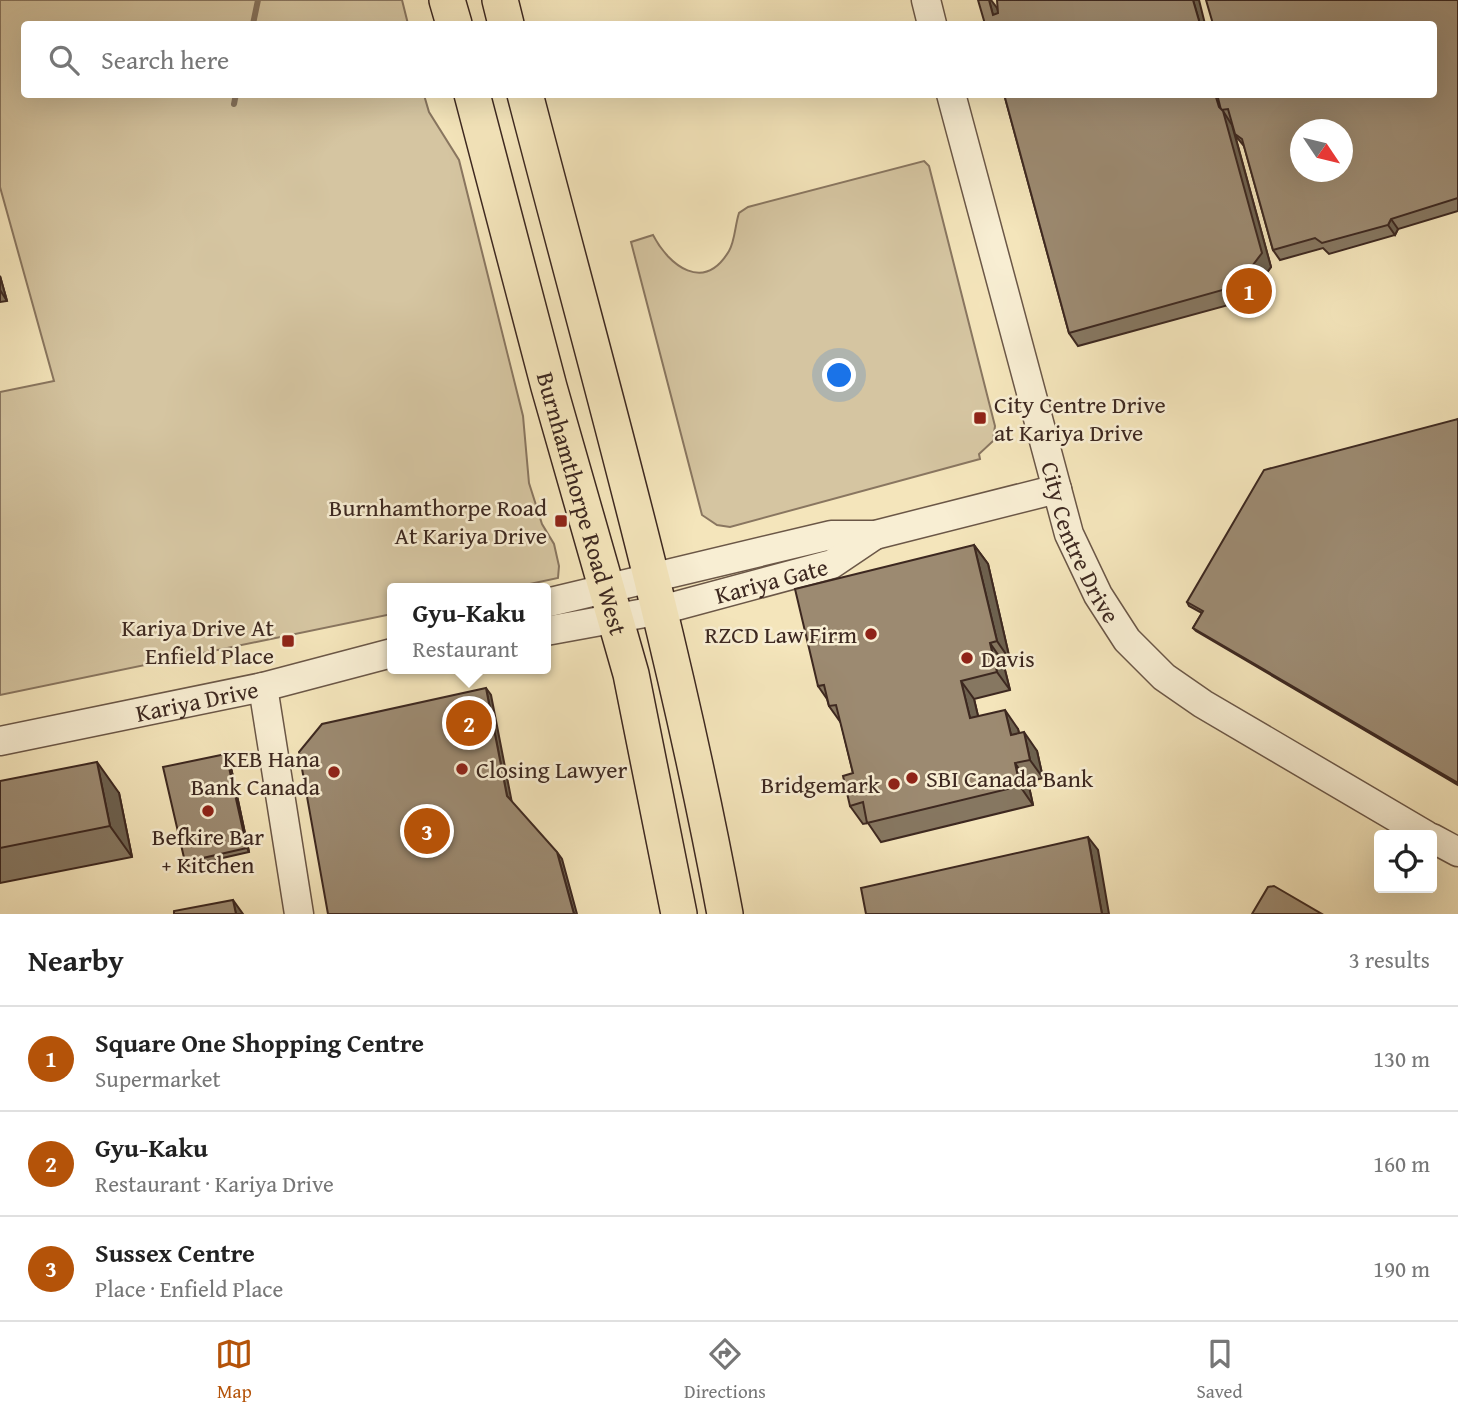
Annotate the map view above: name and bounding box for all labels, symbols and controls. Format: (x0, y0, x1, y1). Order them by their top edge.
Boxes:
search box (21, 21, 1437, 98)
text: Search here (101, 40, 229, 79)
icon: search (45, 41, 83, 79)
north arrow (1290, 119, 1353, 182)
pin: 1 (1226, 265, 1272, 317)
your location (822, 358, 856, 392)
street label: Burnhamthorpe Road West (528, 368, 637, 640)
place label: City Centre Drive at Kariya Drive (994, 387, 1166, 450)
marker: City Centre Drive at Kariya Drive (972, 410, 988, 426)
street label: City Centre Drive (1033, 458, 1129, 630)
place label: Burnhamthorpe Road At Kariya Drive (329, 490, 547, 553)
marker: Burnhamthorpe Road At Kariya Drive (553, 513, 569, 529)
street label: Kariya Gate (711, 548, 832, 612)
popup (387, 583, 551, 674)
text: Gyu-Kaku (413, 593, 525, 632)
place label: Kariya Drive At Enfield Place (121, 610, 275, 673)
place label: RZCD Law Firm (705, 617, 857, 652)
marker: RZCD Law Firm (863, 626, 879, 642)
text: Restaurant (413, 632, 518, 665)
marker: Kariya Drive At Enfield Place (280, 633, 296, 649)
place label: Davis (981, 641, 1035, 676)
marker: Davis (959, 650, 975, 666)
street label: Kariya Drive (132, 671, 261, 730)
pin: 2 (446, 697, 492, 749)
place label: KEB Hana Bank Canada (191, 741, 321, 804)
place label: Closing Lawyer (476, 752, 627, 787)
marker: Closing Lawyer (454, 761, 470, 777)
place label: SBI Canada Bank (926, 761, 1094, 796)
marker: KEB Hana Bank Canada (326, 764, 342, 780)
place label: Bridgemark (761, 767, 881, 802)
marker: SBI Canada Bank (904, 770, 920, 786)
marker: Bridgemark (886, 776, 902, 792)
marker: Befkire Bar + Kitchen (200, 803, 216, 819)
pin: 3 (404, 805, 450, 857)
place label: Befkire Bar + Kitchen (152, 819, 264, 882)
map controls (1374, 830, 1437, 893)
button: locate (1374, 830, 1437, 893)
text: Nearby (28, 938, 124, 982)
text: 3 results (1349, 943, 1430, 976)
text: Square One Shopping Centre (95, 1023, 424, 1062)
text: 1 (45, 1042, 57, 1075)
text: 130 m (1373, 1042, 1430, 1075)
text: Supermarket (95, 1062, 221, 1095)
text: Gyu-Kaku (95, 1128, 208, 1167)
text: 2 (45, 1147, 57, 1180)
text: 160 m (1373, 1147, 1430, 1180)
text: Restaurant · Kariya Drive (95, 1167, 334, 1200)
text: Sussex Centre (95, 1233, 255, 1272)
text: 3 (45, 1252, 57, 1285)
text: 190 m (1373, 1252, 1430, 1285)
text: Place · Enfield Place (95, 1272, 283, 1305)
tab: Map (215, 1335, 253, 1405)
tab: Directions (684, 1335, 766, 1405)
tab: Saved (1197, 1335, 1243, 1405)

